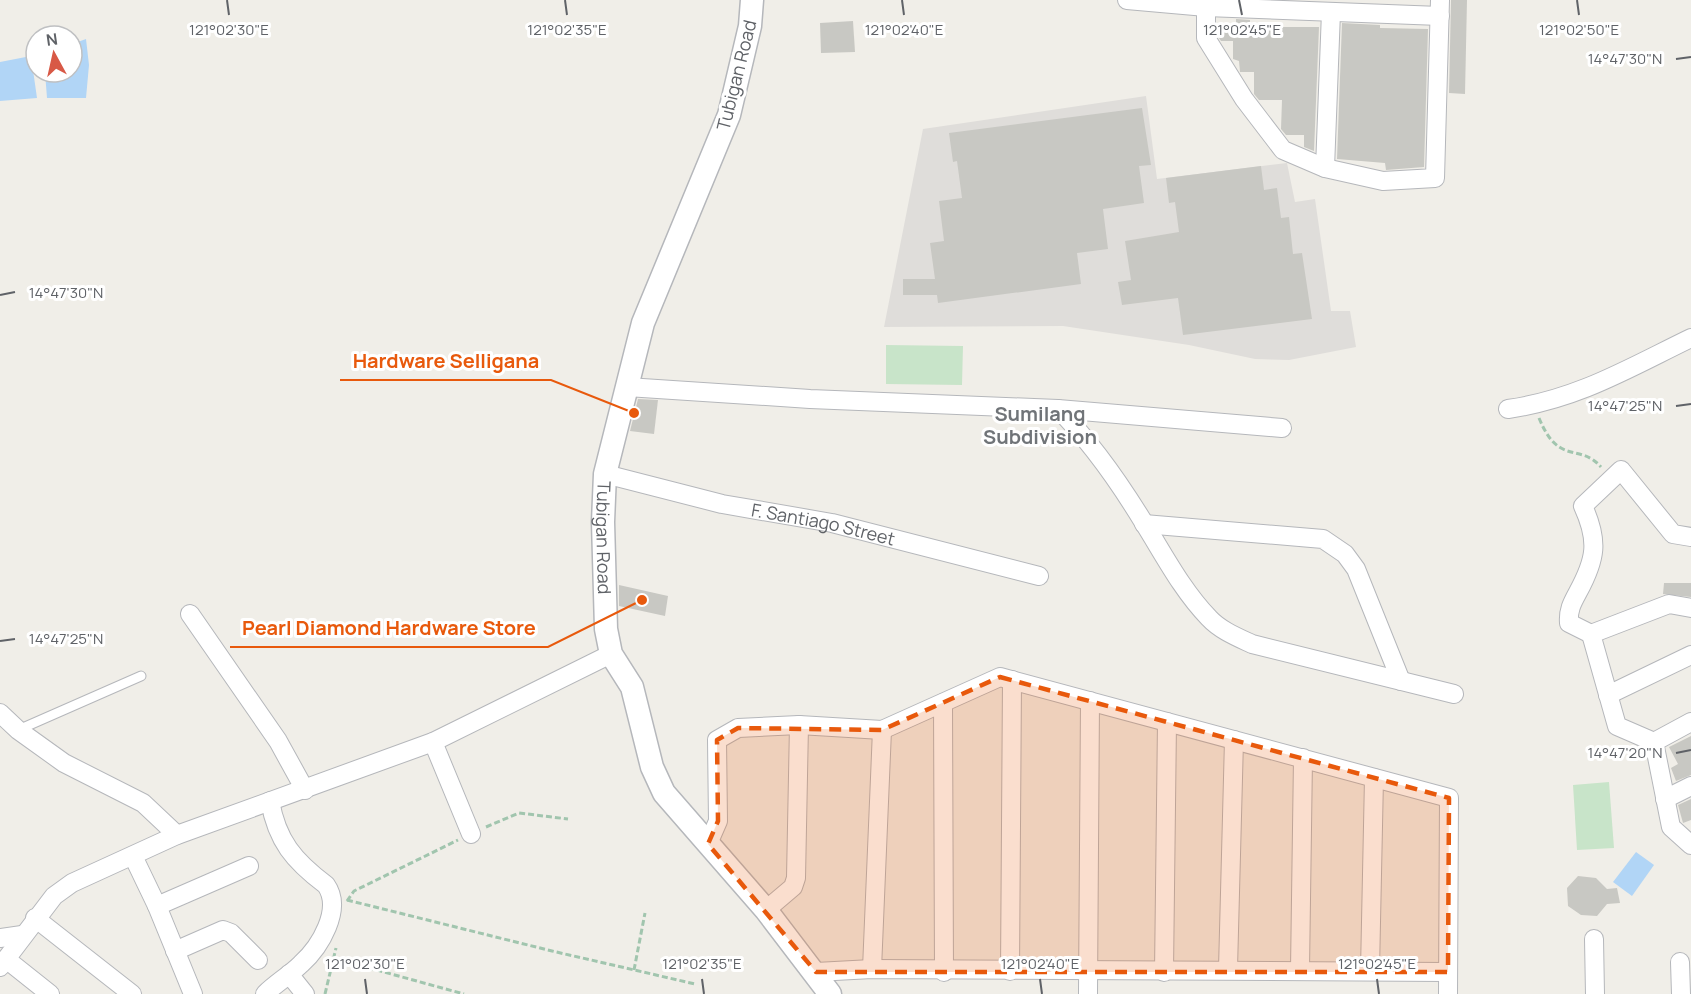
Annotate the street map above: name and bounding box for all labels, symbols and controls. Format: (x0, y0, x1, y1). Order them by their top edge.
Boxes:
street label: Tubigan Road (711, 17, 761, 133)
text: 121°02'30"E (189, 19, 269, 40)
text: 121°02'35"E (527, 19, 607, 40)
text: 121°02'40"E (865, 19, 943, 40)
text: 121°02'45"E (1203, 19, 1281, 40)
text: 121°02'50"E (1539, 19, 1619, 40)
north arrow (24, 24, 84, 84)
text: N (45, 27, 59, 51)
text: 14°47'30"N (1588, 48, 1662, 69)
text: 14°47'30"N (29, 282, 103, 303)
callout: Hardware Selligana (340, 342, 551, 380)
text: Hardware Selligana (353, 347, 539, 374)
text: 14°47'25"N (1588, 395, 1662, 416)
district label: Sumilang Subdivision (983, 400, 1097, 450)
street label: Tubigan Road (591, 481, 617, 594)
street label: F. Santiago Street (750, 497, 898, 551)
callout: Pearl Diamond Hardware Store (230, 609, 548, 647)
text: Pearl Diamond Hardware Store (242, 614, 536, 641)
text: 14°47'25"N (29, 628, 103, 649)
text: 14°47'20"N (1588, 742, 1662, 763)
text: 121°02'30"E (325, 953, 405, 974)
text: 121°02'35"E (662, 953, 742, 974)
text: 121°02'40"E (1001, 953, 1079, 974)
text: 121°02'45"E (1338, 953, 1416, 974)

